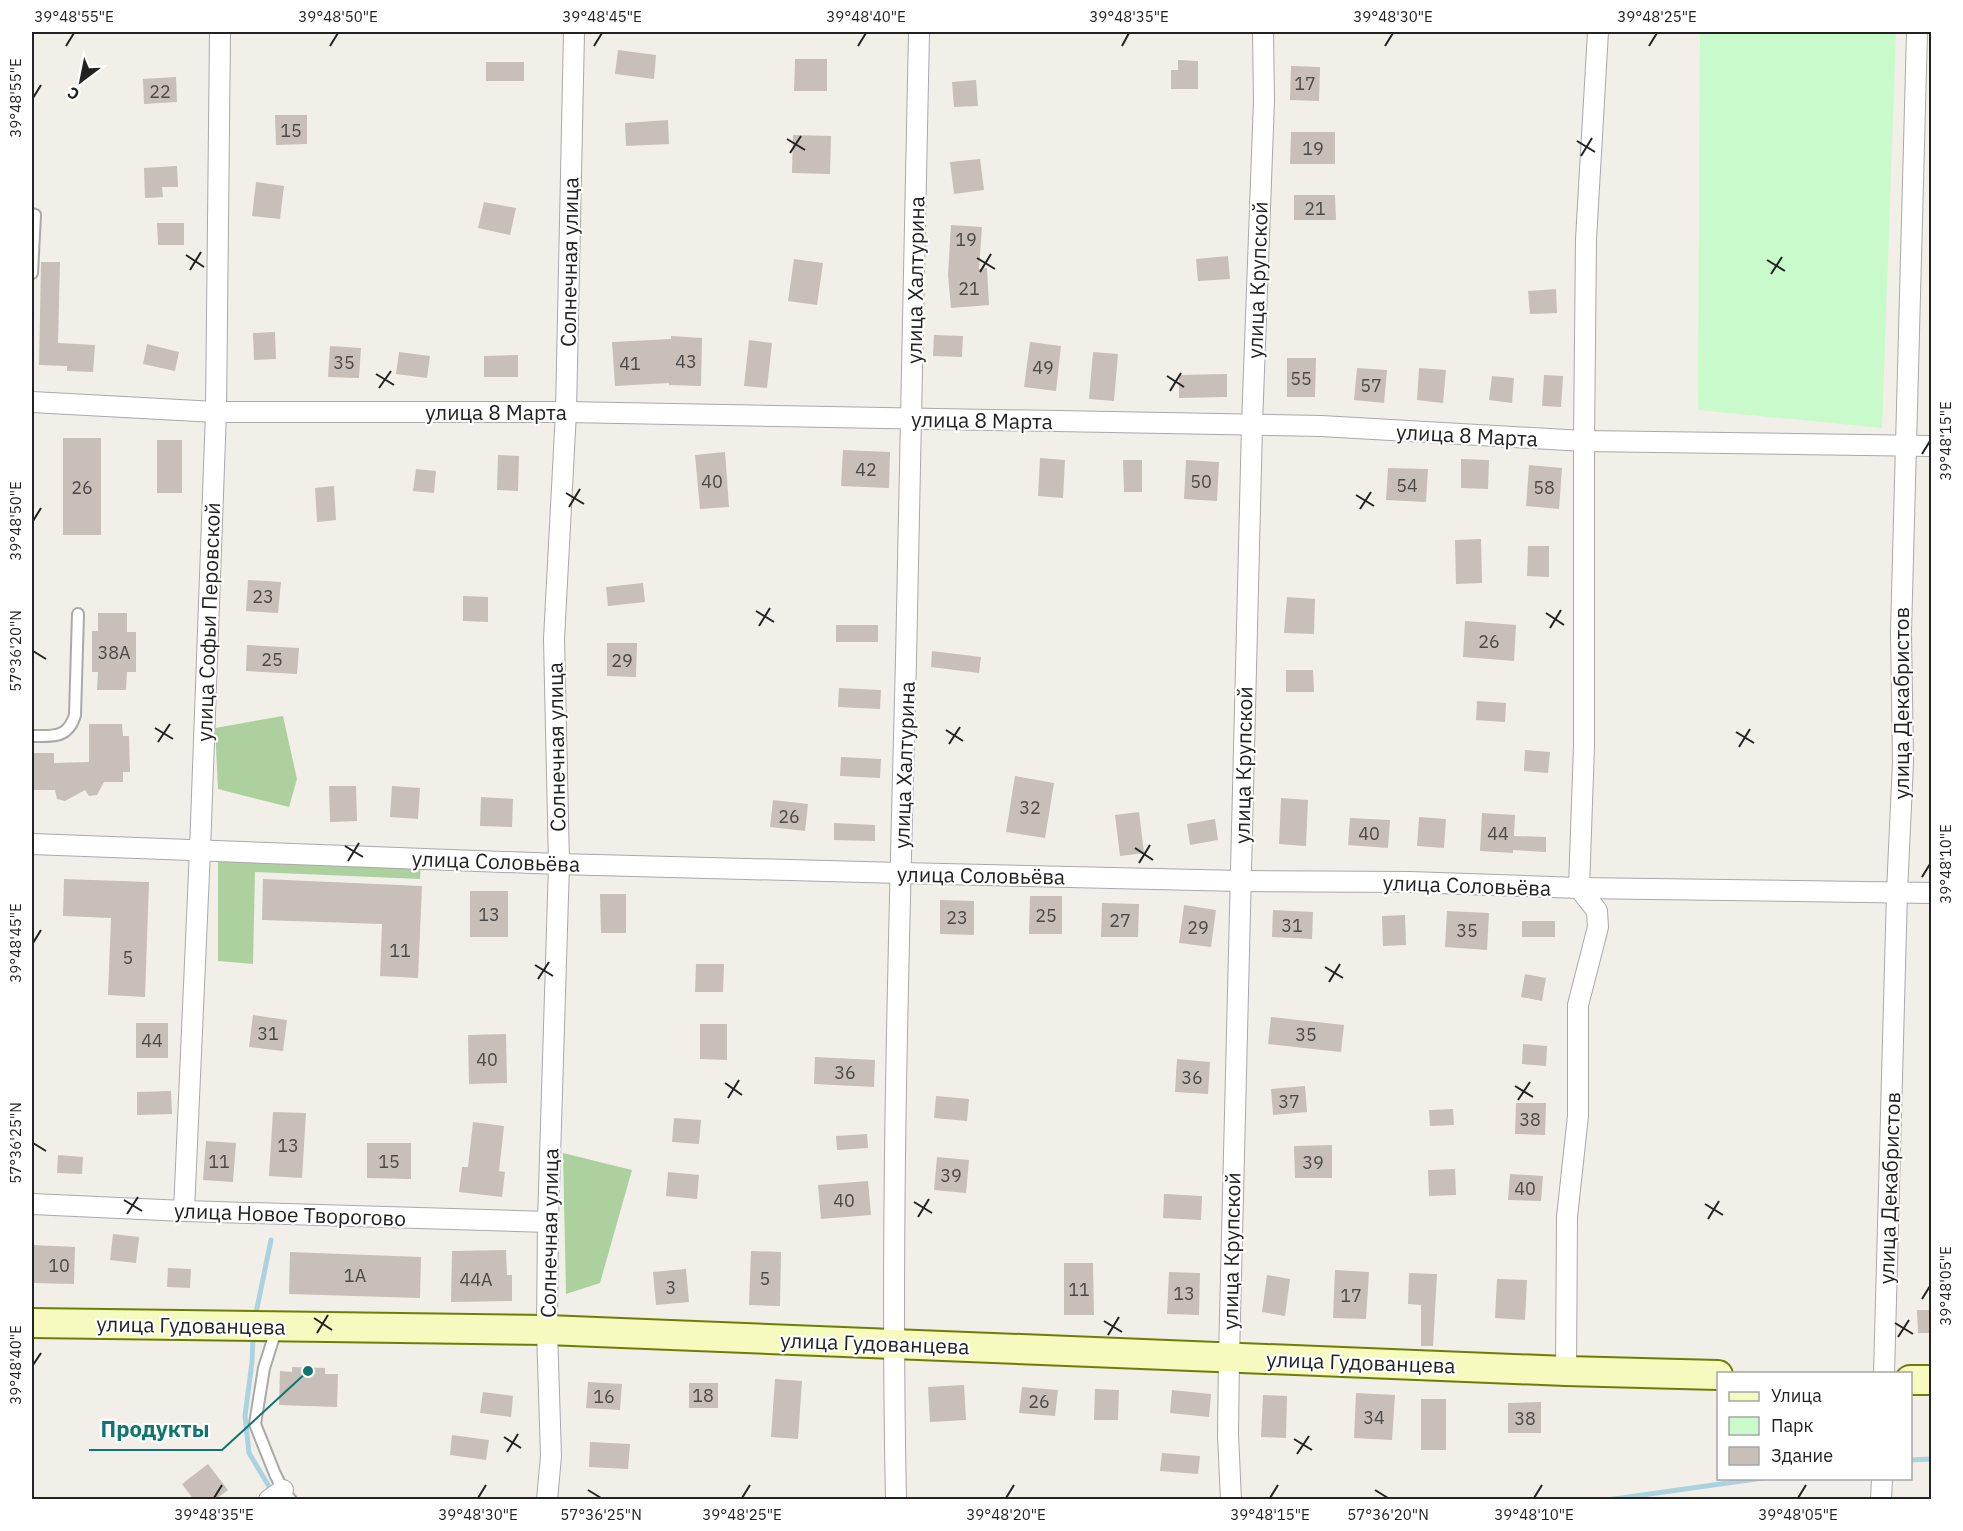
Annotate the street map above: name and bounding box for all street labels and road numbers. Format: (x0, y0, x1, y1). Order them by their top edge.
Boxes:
street label: Солнечная улица (554, 177, 584, 347)
street label: улица Халтурина (900, 196, 930, 364)
street label: улица Крупской (1240, 201, 1274, 359)
street label: улица 8 Марта (425, 398, 567, 426)
street label: улица 8 Марта (911, 405, 1053, 435)
street label: улица 8 Марта (1395, 417, 1539, 453)
street label: улица Софьи Перовской (190, 502, 226, 742)
street label: улица Декабристов (1887, 607, 1915, 799)
street label: Солнечная улица (541, 662, 571, 832)
street label: улица Халтурина (887, 681, 921, 849)
street label: улица Крупской (1228, 686, 1258, 844)
street label: улица Соловьёва (411, 844, 581, 878)
street label: улица Соловьёва (897, 860, 1065, 890)
street label: улица Соловьёва (1382, 868, 1552, 902)
street label: улица Декабристов (1872, 1091, 1906, 1285)
street label: Солнечная улица (534, 1148, 564, 1318)
street label: улица Крупской (1216, 1172, 1246, 1330)
street label: улица Новое Творогово (174, 1196, 406, 1232)
street label: улица Гудованцева (96, 1309, 286, 1341)
street label: улица Гудованцева (780, 1326, 970, 1360)
street label: улица Гудованцева (1266, 1345, 1456, 1379)

